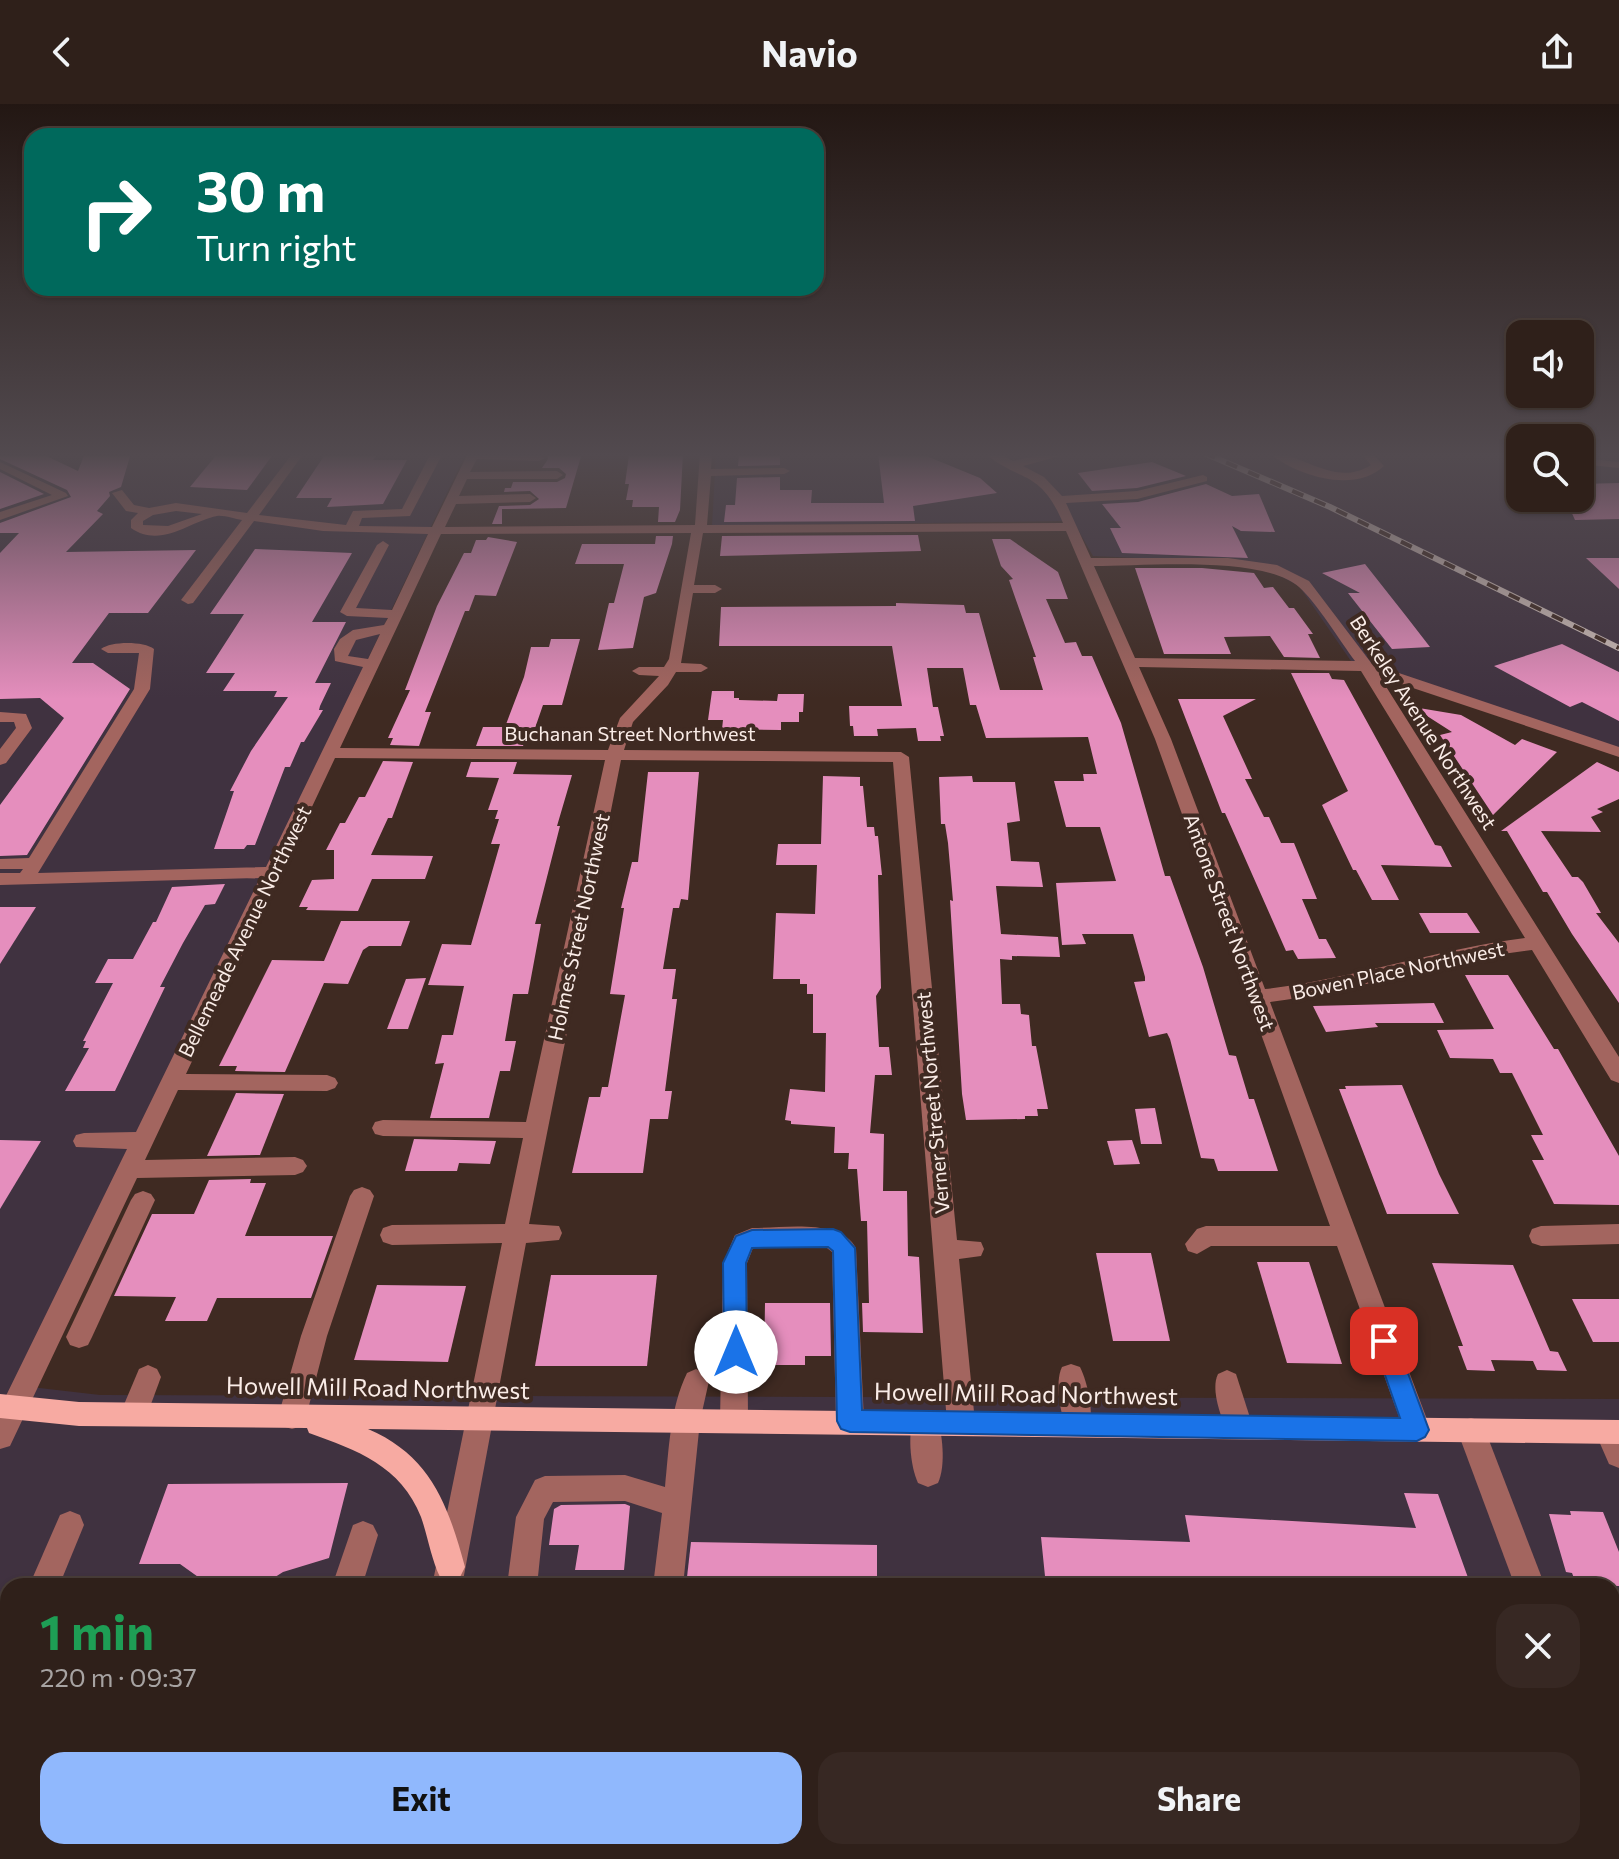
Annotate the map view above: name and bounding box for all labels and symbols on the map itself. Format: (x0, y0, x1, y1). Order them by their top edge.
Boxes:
street label: Berkeley Avenue Northwest (1346, 610, 1502, 834)
street label: Buchanan Street Northwest (504, 721, 756, 745)
street label: Bellemeade Avenue Northwest (173, 801, 315, 1061)
street label: Antone Street Northwest (1179, 810, 1281, 1034)
street label: Holmes Street Northwest (542, 811, 614, 1043)
street label: Bowen Place Northwest (1290, 936, 1506, 1004)
street label: Verner Street Northwest (910, 991, 954, 1215)
pin (1350, 1307, 1418, 1375)
position arrow (694, 1310, 778, 1394)
street label: Howell Mill Road Northwest (226, 1370, 530, 1404)
street label: Howell Mill Road Northwest (874, 1376, 1178, 1410)

